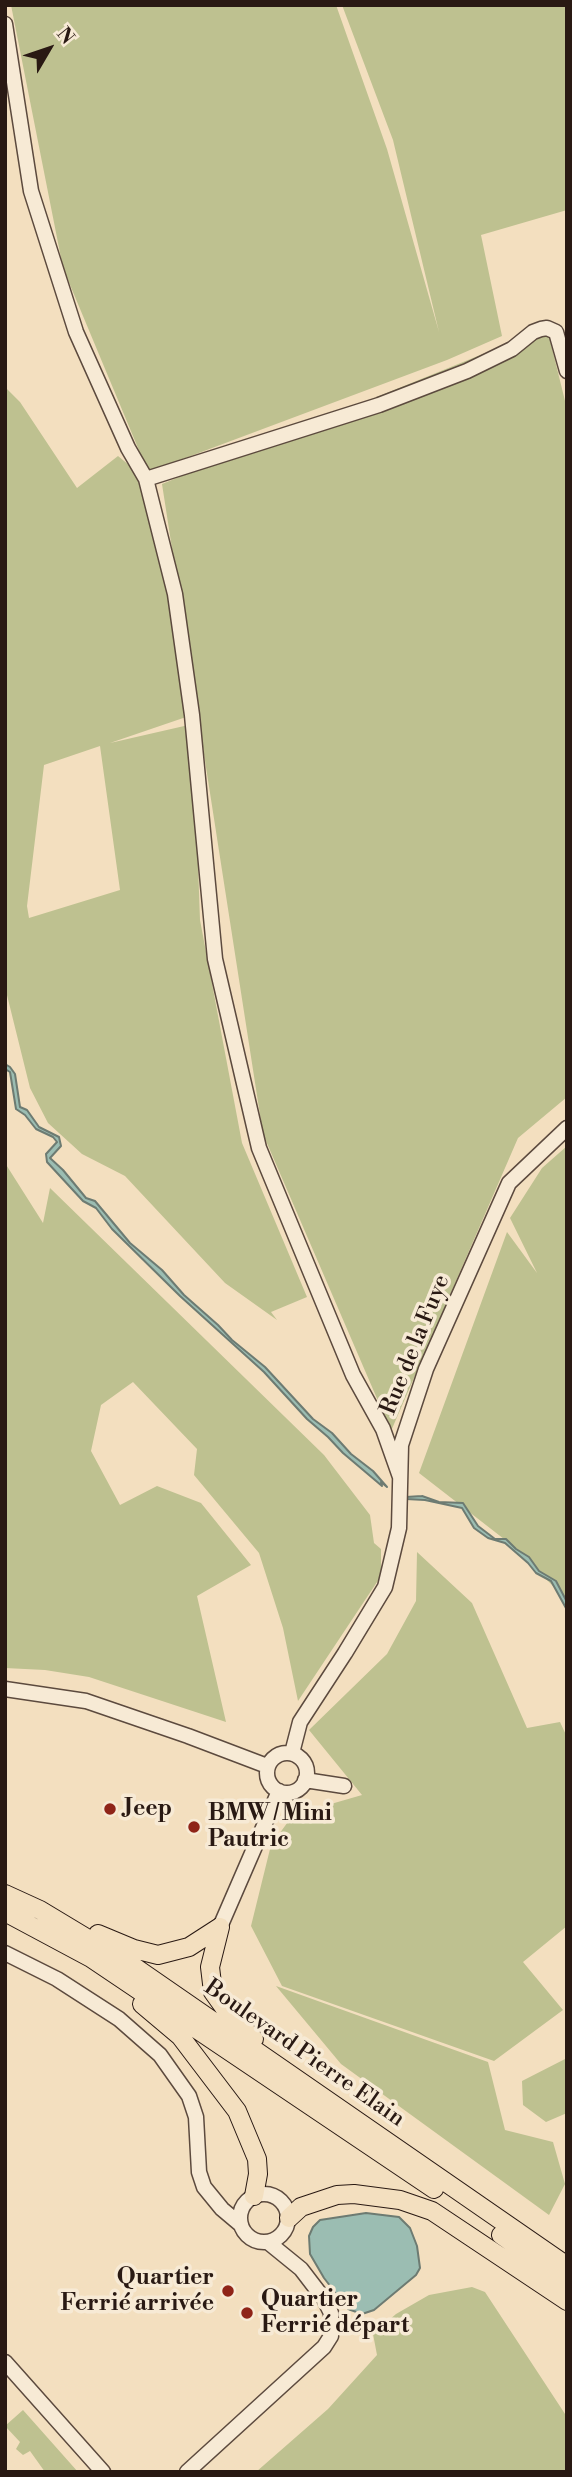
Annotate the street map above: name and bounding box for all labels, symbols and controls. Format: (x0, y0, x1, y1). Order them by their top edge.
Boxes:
north arrow (14, 14, 84, 84)
text: N (51, 22, 79, 49)
street label: Rue de la Fuye (375, 1271, 457, 1419)
place label: Jeep (124, 1795, 172, 1823)
place label: BMW / Mini Pautric (208, 1800, 332, 1854)
marker: Jeep (102, 1801, 118, 1817)
marker: BMW / Mini Pautric (186, 1819, 202, 1835)
street label: Boulevard Pierre Elain (199, 1974, 409, 2134)
place label: Quartier Ferrié arrivée (61, 2264, 214, 2318)
marker: Quartier Ferrié arrivée (220, 2283, 236, 2299)
place label: Quartier Ferrié départ (261, 2286, 409, 2340)
marker: Quartier Ferrié départ (239, 2305, 255, 2321)

